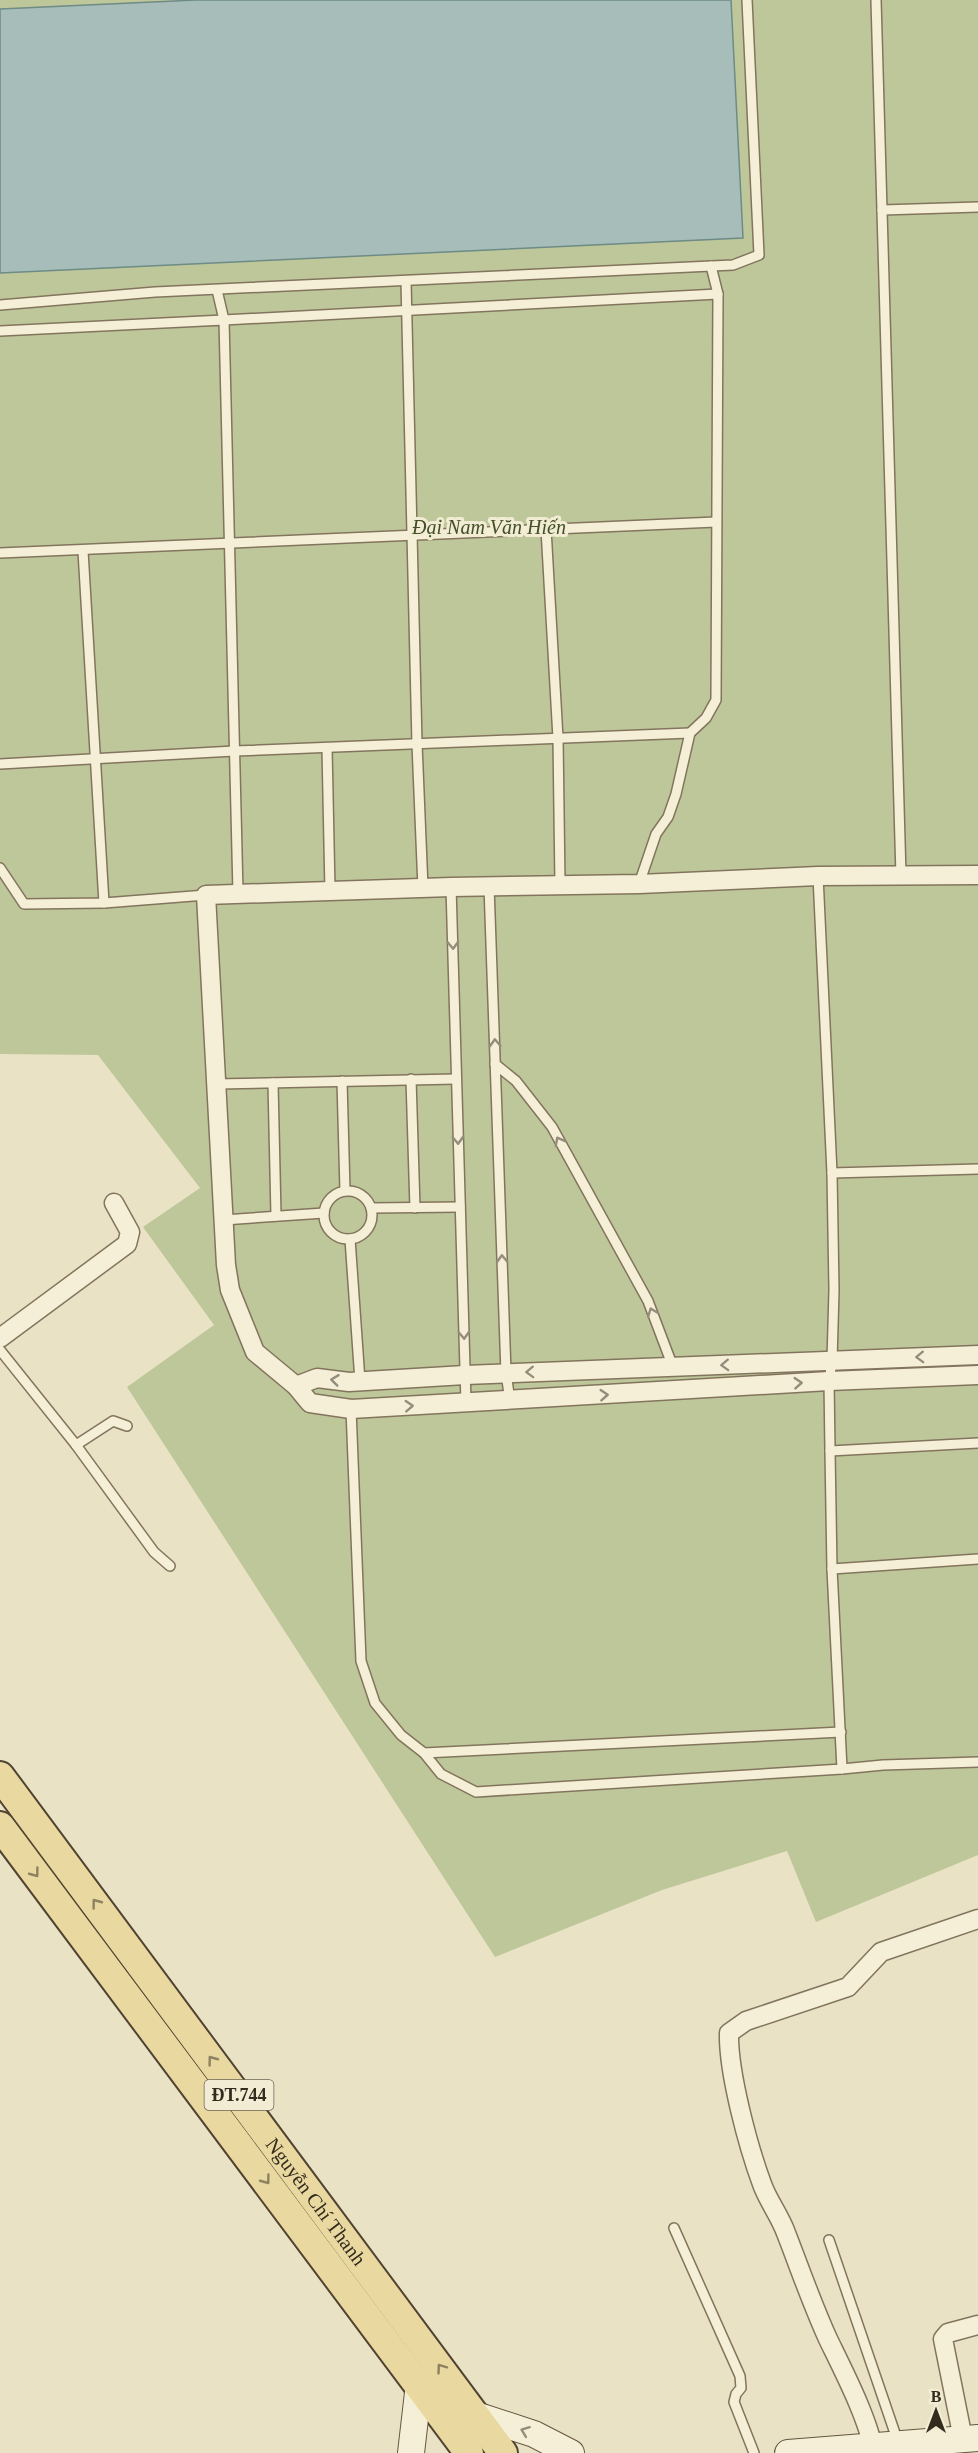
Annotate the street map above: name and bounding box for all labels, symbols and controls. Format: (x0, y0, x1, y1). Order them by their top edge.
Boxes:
park label: Đại Nam Văn Hiến (411, 516, 566, 538)
one-way arrow (446, 941, 459, 950)
one-way arrow (488, 1039, 501, 1048)
one-way arrow (452, 1136, 464, 1145)
one-way arrow (555, 1136, 567, 1147)
one-way arrow (495, 1255, 508, 1264)
one-way arrow (647, 1308, 659, 1319)
one-way arrow (457, 1330, 470, 1339)
one-way arrow (915, 1351, 924, 1364)
one-way arrow (720, 1359, 729, 1371)
one-way arrow (525, 1366, 534, 1379)
one-way arrow (331, 1374, 340, 1387)
one-way arrow (794, 1377, 803, 1390)
one-way arrow (599, 1389, 608, 1402)
one-way arrow (405, 1399, 414, 1412)
one-way arrow (28, 1866, 39, 1877)
one-way arrow (93, 1899, 104, 1910)
one-way arrow (209, 2055, 220, 2066)
road number: ĐT.744 (204, 2080, 274, 2110)
street label: Nguyễn Chí Thanh (262, 2133, 371, 2269)
one-way arrow (258, 2174, 269, 2185)
one-way arrow (437, 2364, 448, 2375)
north arrow (906, 2381, 966, 2441)
text: B (931, 2388, 942, 2405)
one-way arrow (520, 2426, 531, 2438)

